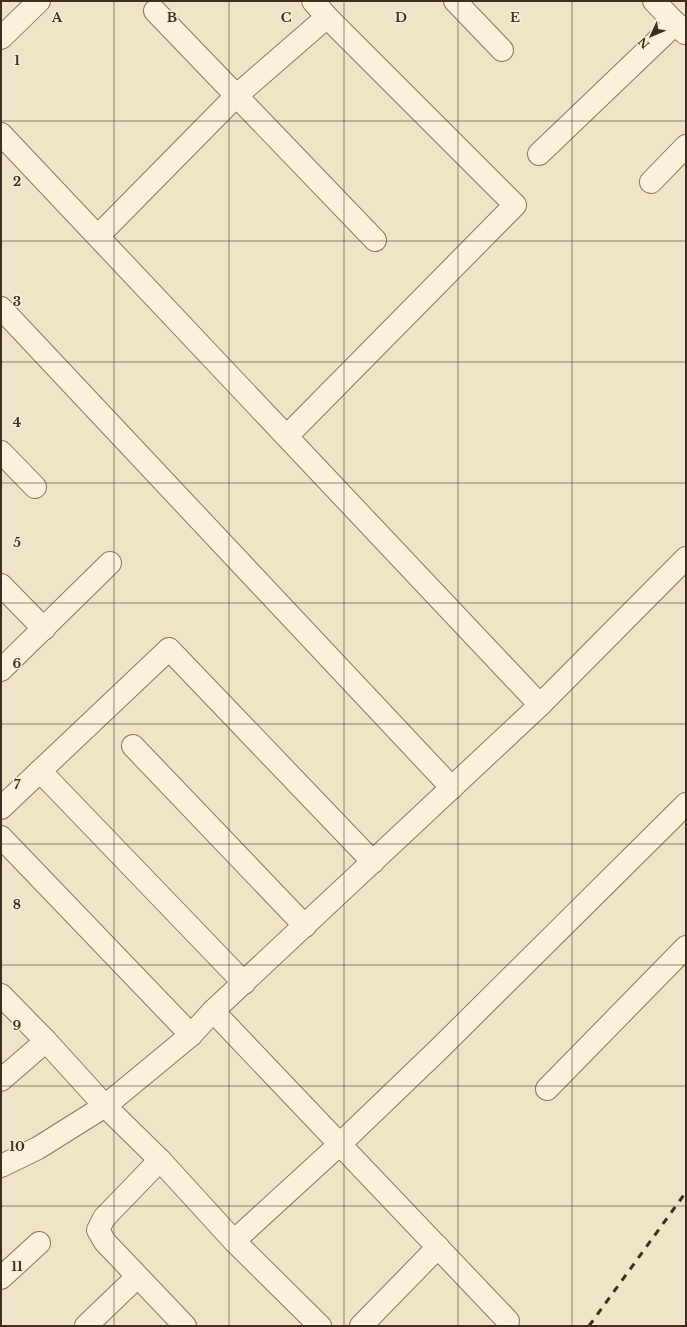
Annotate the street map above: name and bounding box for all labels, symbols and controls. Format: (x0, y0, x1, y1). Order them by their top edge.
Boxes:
text: A (51, 9, 63, 26)
text: B (167, 9, 177, 26)
text: C (281, 9, 292, 26)
text: D (395, 9, 407, 26)
text: E (510, 9, 520, 26)
north arrow (631, 16, 671, 56)
text: N (635, 34, 652, 52)
text: 1 (14, 52, 20, 69)
text: 2 (13, 173, 21, 190)
text: 3 (13, 293, 21, 310)
text: 4 (13, 414, 22, 431)
text: 5 (13, 534, 21, 551)
text: 6 (13, 655, 22, 672)
text: 7 (14, 776, 21, 793)
text: 8 (13, 896, 21, 913)
text: 9 (13, 1017, 22, 1034)
text: 10 (9, 1138, 25, 1155)
text: 11 (11, 1258, 23, 1275)

